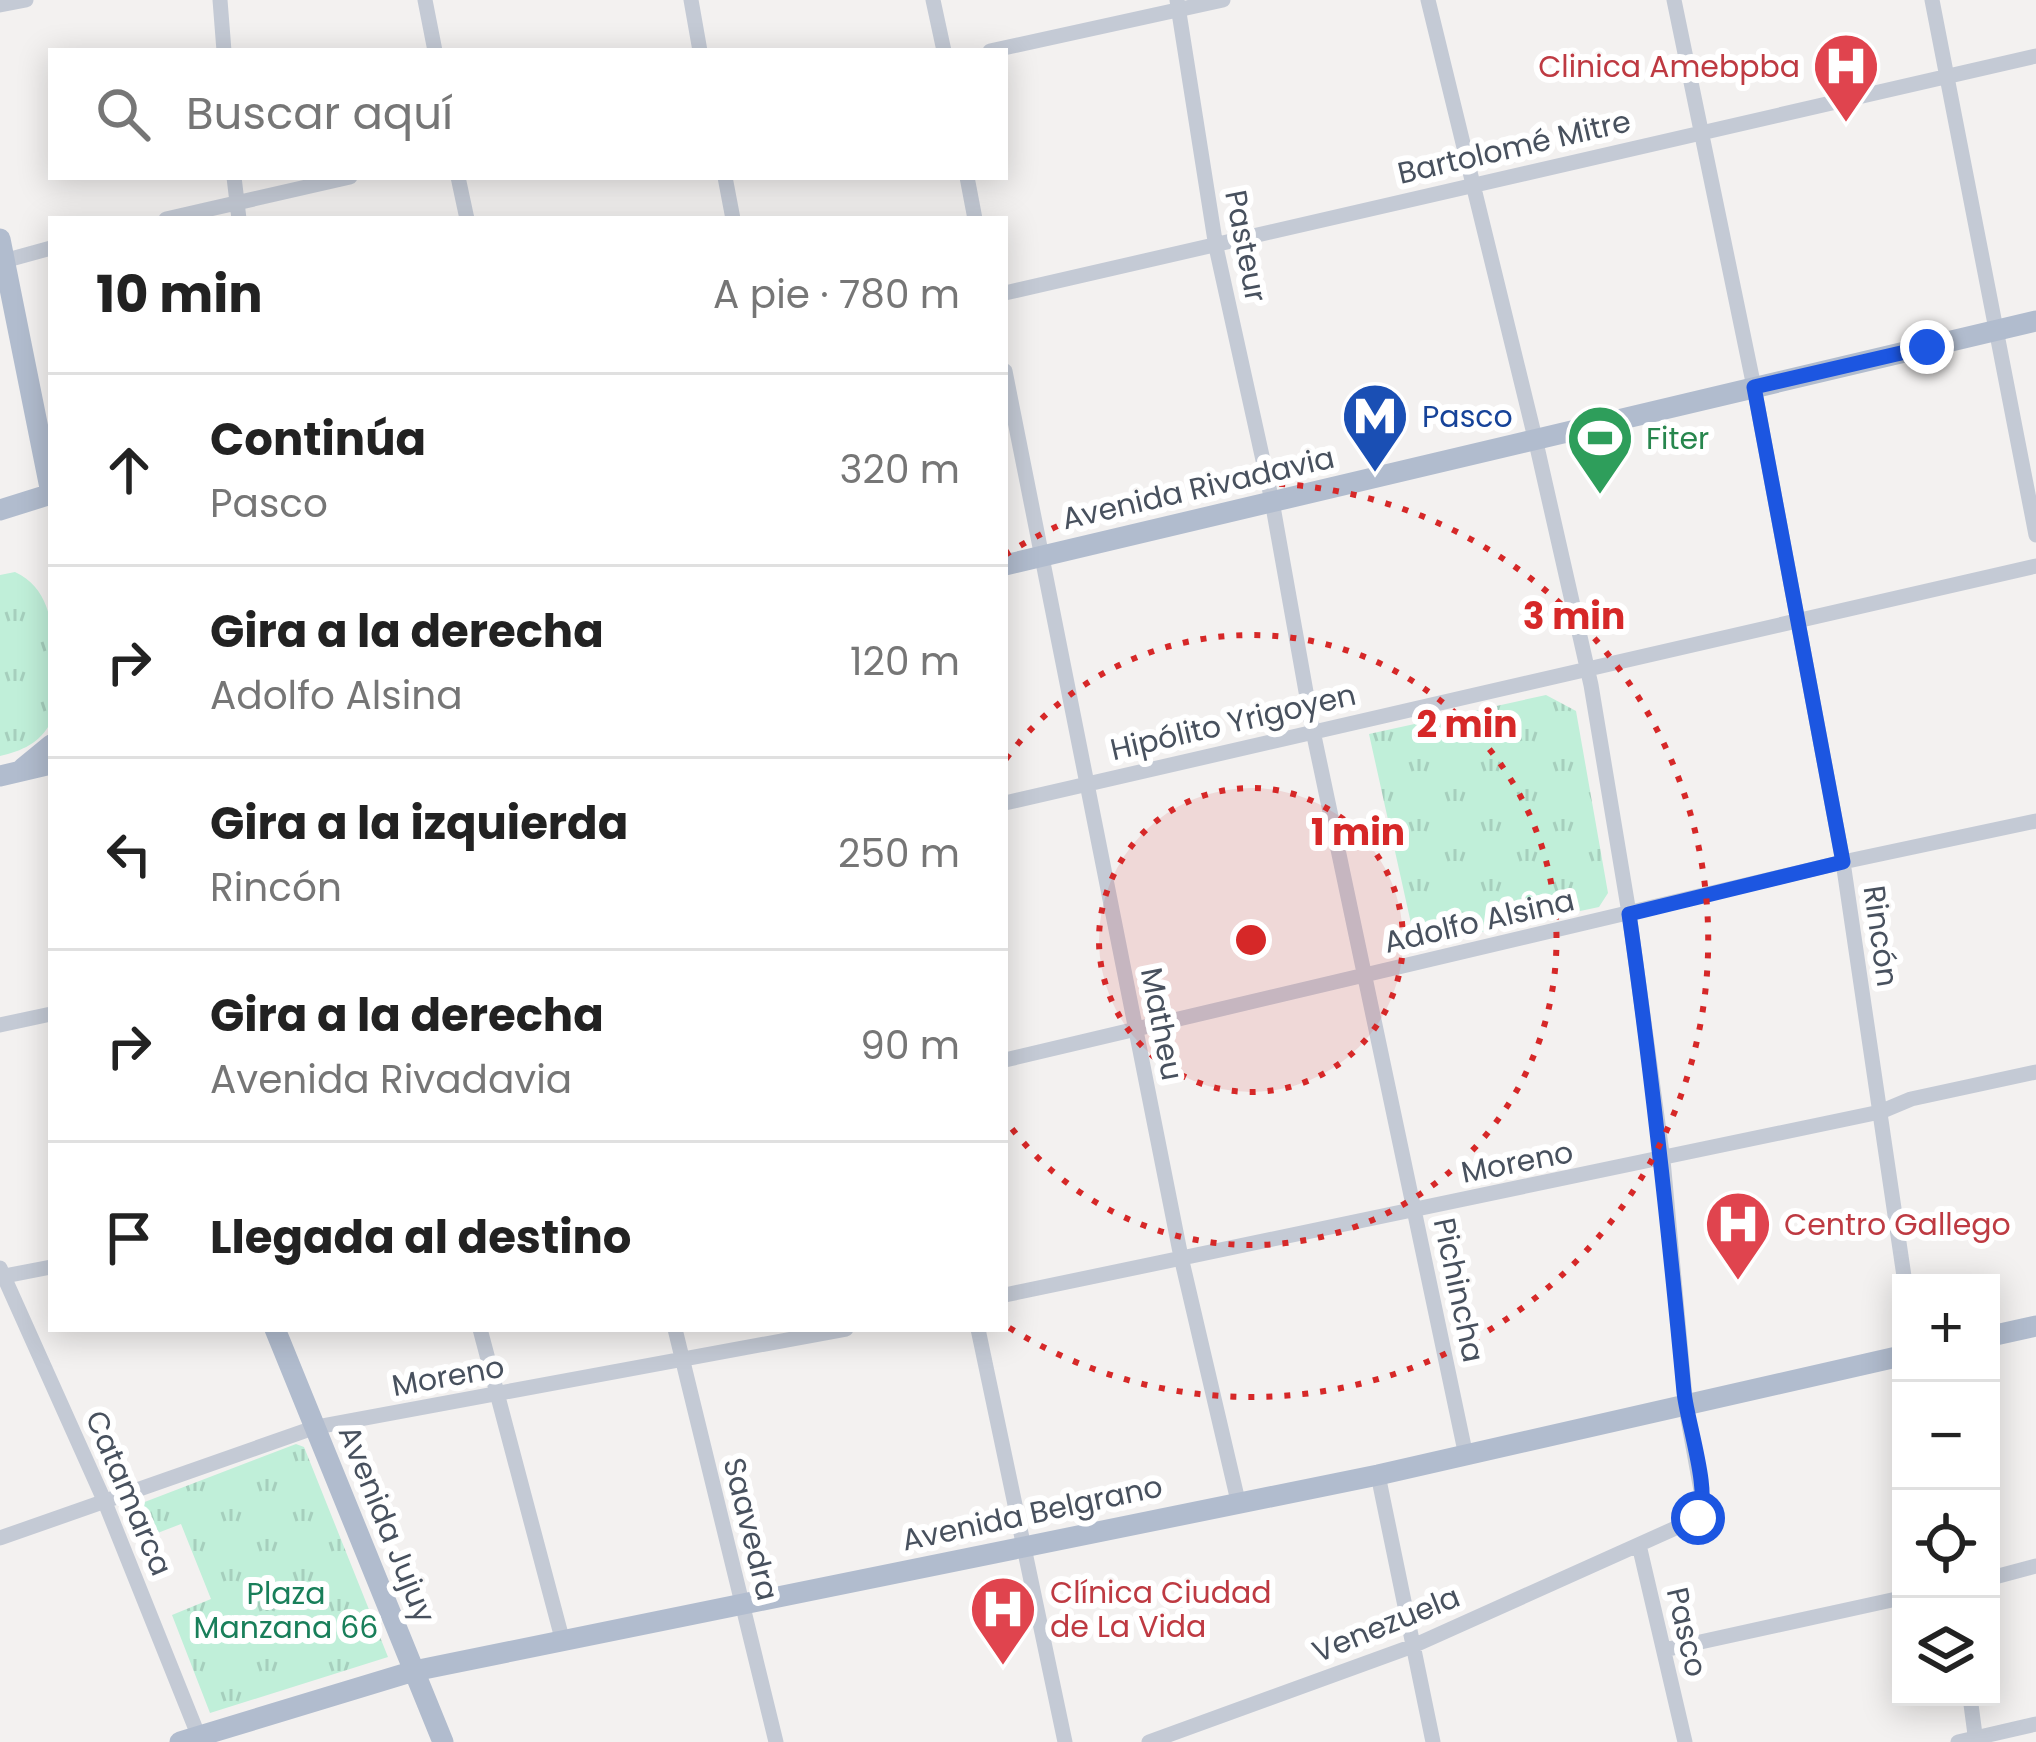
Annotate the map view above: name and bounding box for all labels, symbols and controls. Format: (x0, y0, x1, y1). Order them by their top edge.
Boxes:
hospital icon: Clinica Amebpba (1811, 31, 1881, 125)
place label: Clinica Amebpba (1538, 45, 1800, 88)
search box (48, 48, 1008, 180)
icon: search (90, 81, 156, 147)
text: Buscar aquí (186, 82, 453, 145)
street label: Bartolomé Mitre (1393, 99, 1635, 195)
street label: Pasteur (1214, 186, 1278, 306)
text: 10 min (96, 258, 263, 330)
text: A pie · 780 m (713, 267, 960, 322)
route end (1900, 320, 1954, 374)
metro station icon: Pasco (1340, 381, 1410, 475)
place label: Pasco (1422, 395, 1513, 438)
sports icon: Fiter (1565, 403, 1635, 497)
text: Continúa (210, 408, 426, 471)
place label: Fiter (1646, 417, 1709, 460)
street label: Avenida Rivadavia (1057, 436, 1339, 540)
icon: ahead (96, 437, 162, 503)
text: 320 m (840, 442, 960, 497)
text: Pasco (210, 476, 328, 531)
text: 3 min (1523, 591, 1625, 642)
text: Gira a la derecha (210, 600, 604, 663)
icon: right (96, 629, 162, 695)
text: 120 m (850, 634, 960, 689)
text: Adolfo Alsina (210, 668, 463, 723)
street label: Hipólito Yrigoyen (1106, 673, 1360, 771)
text: 2 min (1416, 699, 1518, 750)
text: Gira a la izquierda (210, 792, 628, 855)
text: 1 min (1311, 807, 1405, 858)
icon: left (96, 821, 162, 887)
text: 250 m (838, 826, 960, 881)
text: Rincón (210, 860, 342, 915)
street label: Adolfo Alsina (1380, 878, 1578, 964)
street label: Rincón (1853, 883, 1909, 989)
centre of rings (1230, 919, 1272, 961)
street label: Matheu (1130, 964, 1194, 1084)
text: Gira a la derecha (210, 984, 604, 1047)
icon: right (96, 1013, 162, 1079)
text: 90 m (860, 1018, 960, 1073)
text: Avenida Rivadavia (210, 1052, 572, 1107)
street label: Moreno (1457, 1130, 1577, 1194)
hospital icon: Centro Gallego (1703, 1189, 1773, 1283)
place label: Centro Gallego (1784, 1203, 2011, 1246)
icon: arrive (96, 1205, 162, 1271)
text: Llegada al destino (210, 1206, 632, 1269)
street label: Pichincha (1423, 1214, 1495, 1366)
map controls (1892, 1274, 2000, 1706)
button: + (1892, 1274, 2000, 1382)
street label: Moreno (389, 1345, 507, 1407)
button: − (1892, 1382, 2000, 1490)
street label: Catamarca (75, 1404, 183, 1582)
street label: Avenida Jujuy (328, 1419, 446, 1629)
street label: Saavedra (713, 1453, 789, 1605)
street label: Avenida Belgrano (898, 1464, 1166, 1562)
button: locate (1892, 1490, 2000, 1598)
route start (1671, 1491, 1725, 1545)
place label: Clínica Ciudad de La Vida (1050, 1571, 1272, 1648)
park label: Plaza Manzana 66 (194, 1572, 378, 1649)
hospital icon: Clínica Ciudad de La Vida (968, 1574, 1038, 1668)
street label: Venezuela (1306, 1575, 1466, 1673)
street label: Pasco (1656, 1583, 1718, 1681)
button: layers (1892, 1598, 2000, 1706)

